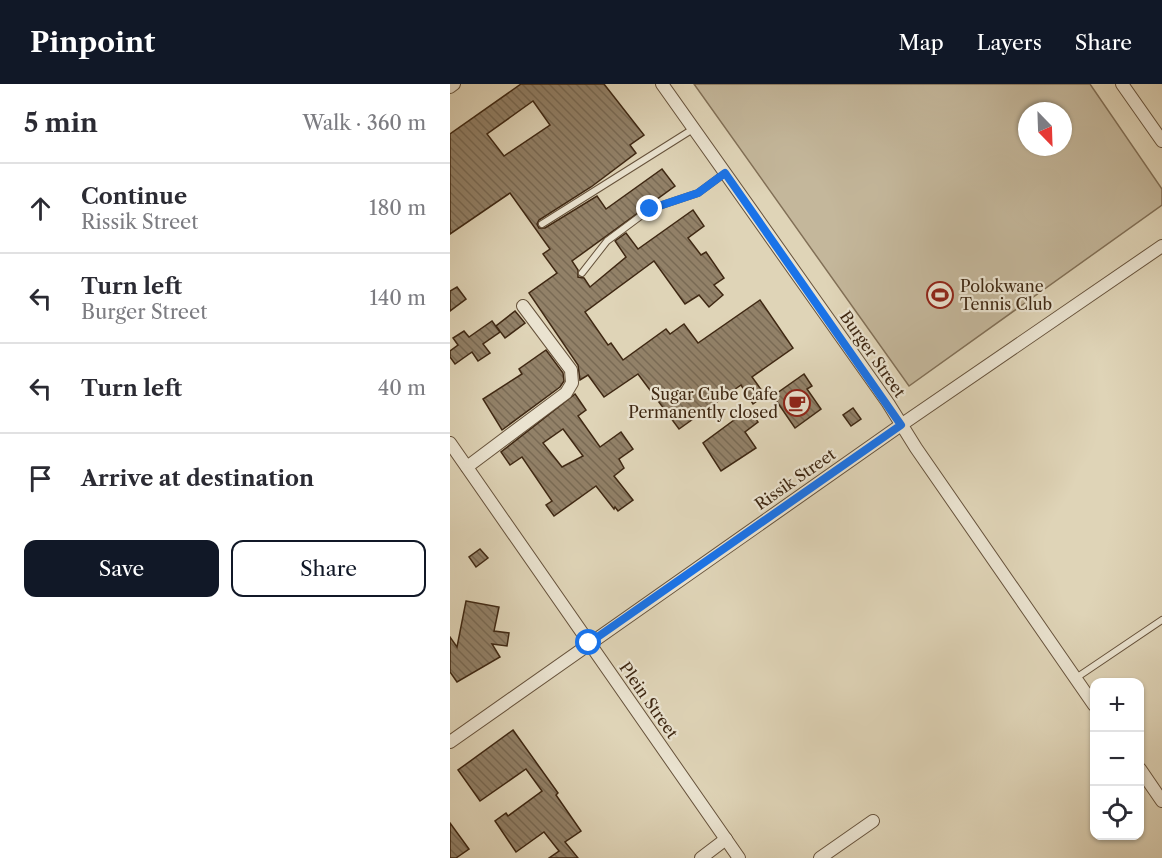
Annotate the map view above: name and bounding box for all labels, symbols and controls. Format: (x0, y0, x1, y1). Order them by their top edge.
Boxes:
text: Pinpoint (30, 25, 155, 59)
text: Map (899, 30, 944, 55)
text: Layers (977, 30, 1042, 55)
text: Share (1075, 30, 1132, 55)
north arrow (1018, 102, 1072, 156)
text: 5 min (24, 107, 98, 139)
text: Walk · 360 m (303, 111, 426, 135)
text: Continue (81, 183, 187, 210)
icon: ahead (24, 192, 57, 225)
route end (636, 195, 662, 221)
text: 180 m (369, 196, 426, 220)
text: Rissik Street (81, 210, 198, 234)
text: Turn left (81, 273, 182, 300)
place label: Polokwane Tennis Club (960, 276, 1052, 314)
sports icon: Polokwane Tennis Club (925, 280, 955, 310)
icon: left (24, 282, 57, 315)
text: 140 m (369, 286, 426, 310)
text: Burger Street (81, 300, 207, 324)
street label: Burger Street (836, 307, 910, 401)
icon: left (24, 372, 57, 405)
text: Turn left (81, 375, 182, 402)
text: 40 m (378, 376, 426, 400)
place label: Sugar Cube Cafe Permanently closed (628, 384, 778, 422)
cafe icon: Sugar Cube Cafe Permanently closed (782, 388, 812, 418)
street label: Rissik Street (751, 444, 839, 514)
icon: arrive (24, 462, 57, 495)
text: Arrive at destination (81, 465, 314, 492)
button: Save (24, 540, 219, 597)
button: Share (231, 540, 426, 597)
route start (575, 629, 601, 655)
street label: Plein Street (615, 658, 683, 742)
map controls (1090, 678, 1144, 840)
button: + (1090, 678, 1144, 732)
button: − (1090, 732, 1144, 786)
button: locate (1090, 786, 1144, 840)

